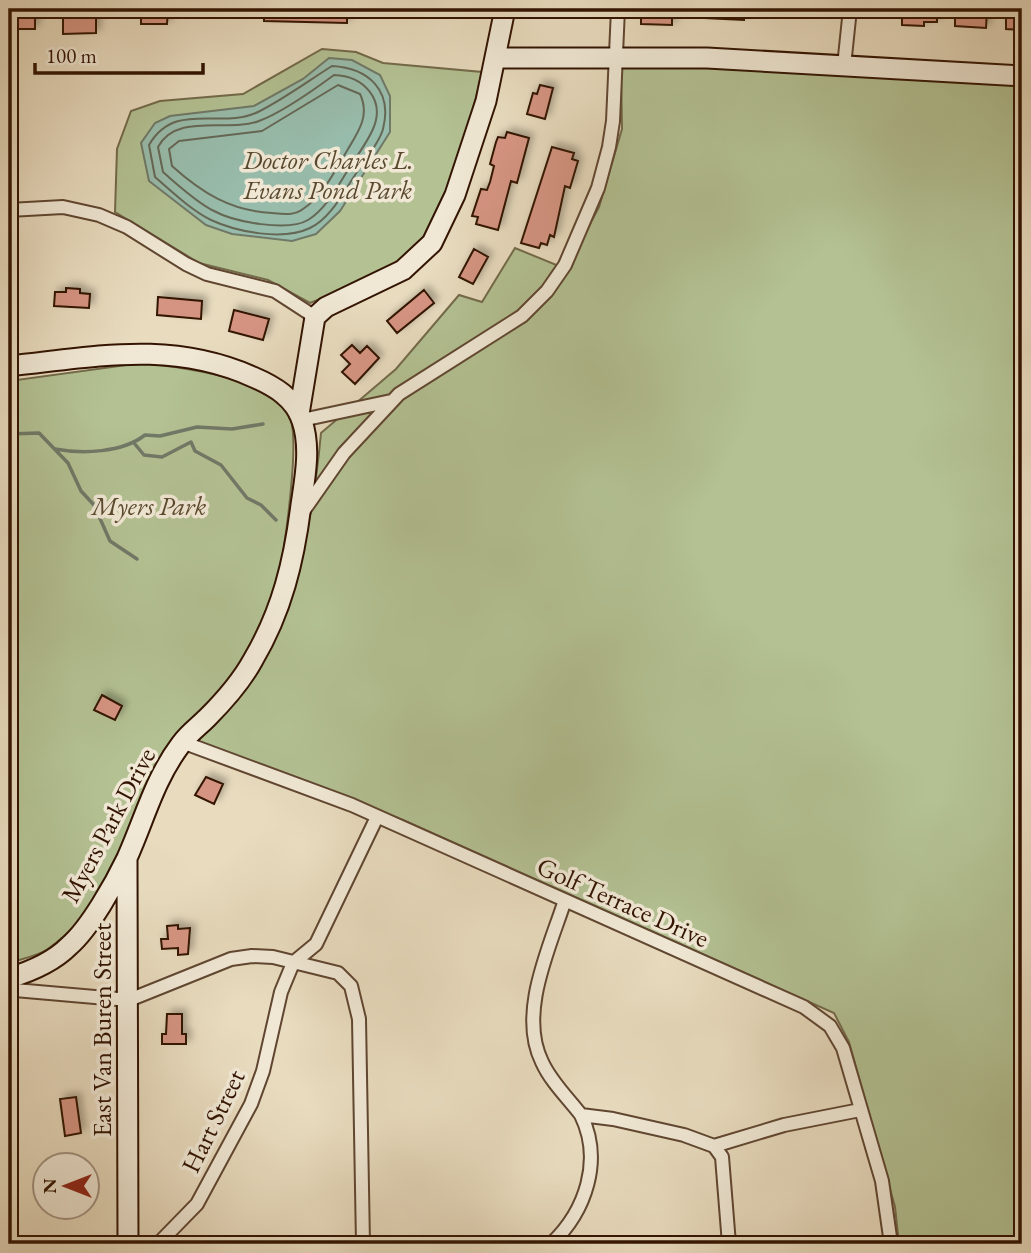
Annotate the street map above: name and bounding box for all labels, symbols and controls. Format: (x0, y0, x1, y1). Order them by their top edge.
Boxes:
scale bar (35, 32, 203, 76)
text: 100 m (46, 42, 97, 69)
park label: Doctor Charles L. Evans Pond Park (242, 143, 413, 207)
park label: Myers Park (90, 489, 207, 523)
street label: Myers Park Drive (53, 742, 163, 908)
street label: Golf Terrace Drive (532, 849, 714, 955)
street label: East Van Buren Street (85, 923, 119, 1137)
street label: Hart Street (173, 1064, 253, 1178)
north arrow (32, 1152, 102, 1222)
text: N (37, 1178, 62, 1194)

